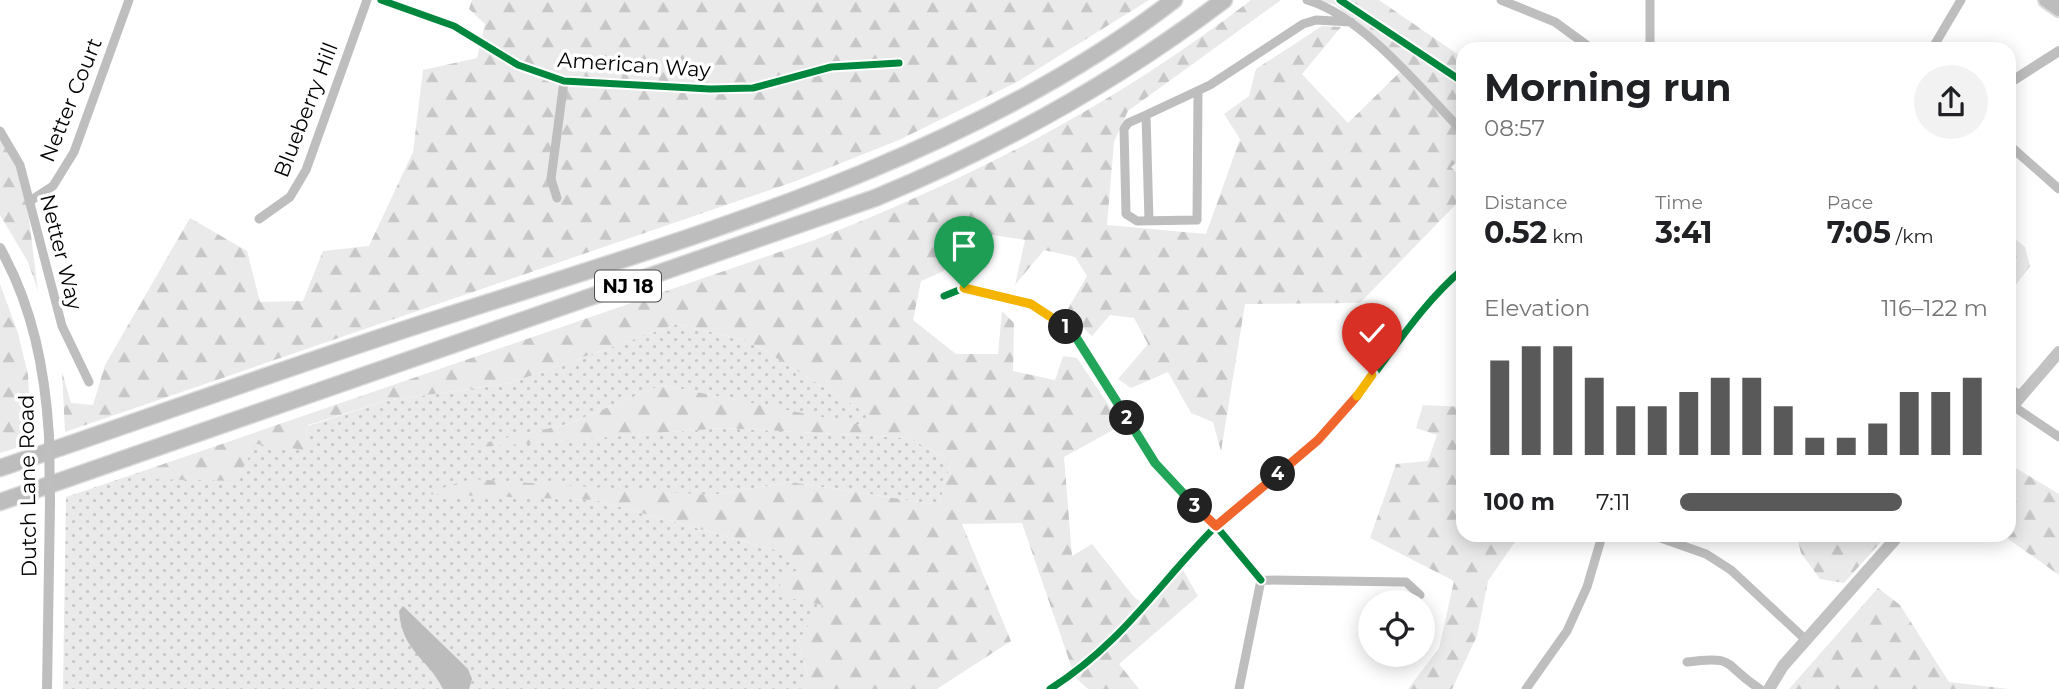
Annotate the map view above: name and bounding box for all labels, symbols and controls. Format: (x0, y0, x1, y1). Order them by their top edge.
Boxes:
street label: Netter Court (34, 34, 107, 166)
street label: Blueberry Hill (268, 39, 343, 181)
street label: American Way (557, 47, 712, 82)
text: Morning run (1484, 64, 1732, 111)
button: share (1914, 65, 1988, 139)
text: 08:57 (1484, 114, 1545, 142)
street label: Netter Way (35, 191, 88, 313)
text: Distance (1484, 191, 1567, 214)
text: Time (1655, 191, 1703, 214)
text: Pace (1827, 191, 1873, 214)
text: 0.52 (1484, 214, 1547, 251)
text: 3:41 (1655, 214, 1713, 251)
text: 7:05 (1827, 214, 1891, 251)
pin (934, 216, 994, 288)
text: km (1547, 225, 1584, 248)
text: /km (1891, 225, 1934, 248)
icon: arrive (945, 227, 983, 265)
road number: NJ 18 (595, 270, 661, 302)
text: Elevation (1484, 294, 1590, 322)
text: 116–122 m (1881, 294, 1988, 322)
pin (1342, 303, 1402, 375)
pin: 1 (1048, 310, 1084, 344)
icon: check (1353, 314, 1391, 352)
text: 1 (1062, 315, 1069, 338)
street label: Dutch Lane Road (13, 394, 42, 578)
pin: 2 (1110, 400, 1144, 436)
text: 2 (1121, 406, 1132, 429)
pin: 4 (1260, 456, 1296, 491)
text: 4 (1271, 462, 1284, 485)
text: 100 m (1484, 488, 1555, 516)
text: 7:11 (1596, 488, 1631, 516)
pin: 3 (1178, 489, 1212, 524)
text: 3 (1189, 494, 1200, 517)
map controls (1358, 590, 1435, 667)
button: locate (1358, 590, 1435, 667)

